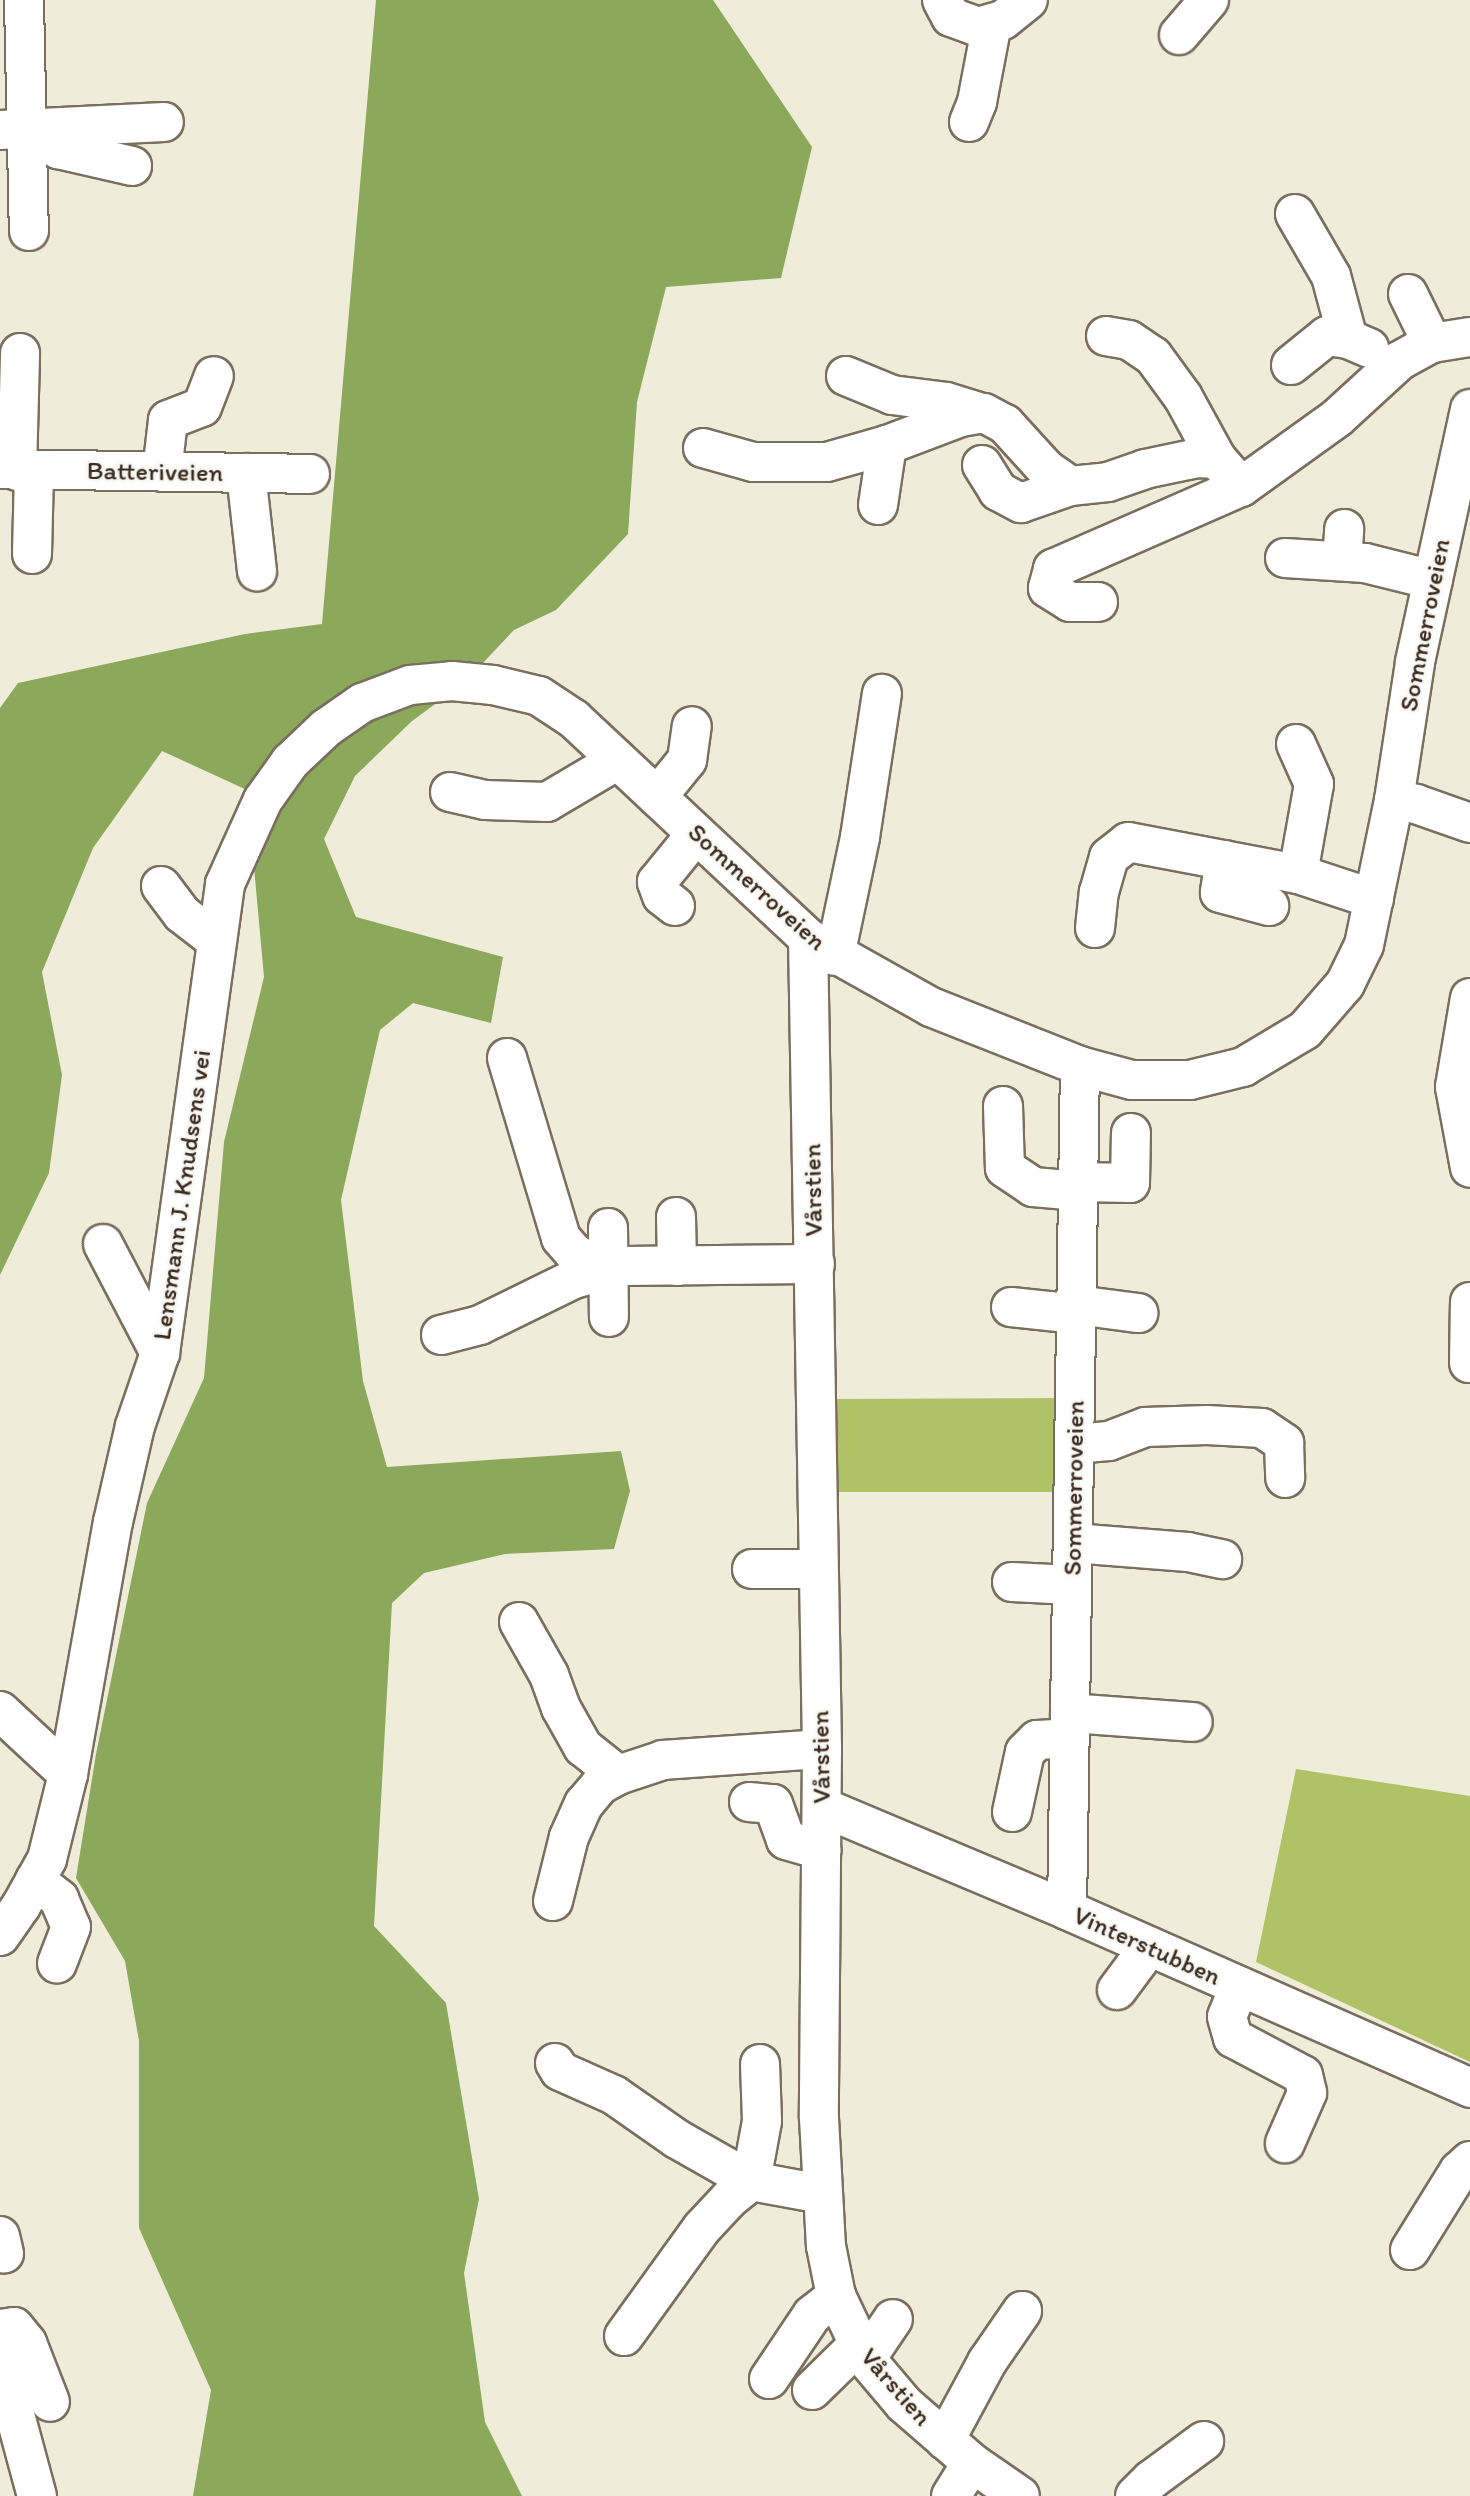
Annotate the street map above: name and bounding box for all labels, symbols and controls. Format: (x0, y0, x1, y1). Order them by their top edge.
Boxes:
street label: Batteriveien (86, 455, 224, 489)
street label: Sommerroveien (1393, 536, 1457, 714)
street label: Sommerroveien (681, 817, 833, 957)
street label: Lensmann J. Knudsens vei (146, 1048, 218, 1342)
street label: Vårstien (797, 1143, 829, 1237)
street label: Sommerroveien (1057, 1400, 1091, 1576)
street label: Vårstien (805, 1710, 837, 1804)
street label: Vinterstubben (1068, 1900, 1226, 1992)
street label: Vårstien (854, 2342, 938, 2432)

